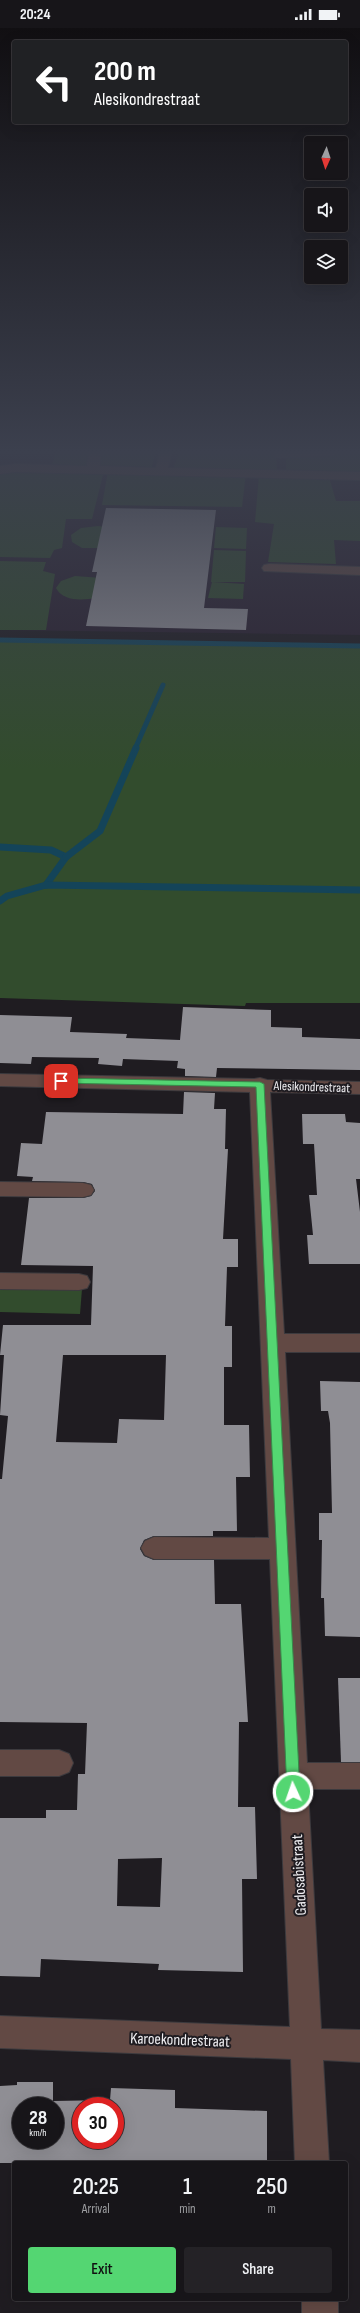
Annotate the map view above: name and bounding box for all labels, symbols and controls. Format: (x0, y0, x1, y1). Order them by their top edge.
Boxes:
text: 20:24 (20, 5, 50, 24)
text: 200 m (94, 55, 156, 88)
icon: left (28, 56, 80, 108)
text: Alesikondrestraat (94, 89, 200, 110)
north arrow (304, 136, 348, 180)
map controls (304, 136, 348, 284)
button: sound (304, 188, 348, 232)
button: layers (304, 240, 348, 284)
pin (44, 1064, 78, 1098)
icon: arrive (50, 1070, 72, 1092)
street label: Alesikondrestraat (272, 1078, 350, 1096)
position arrow (272, 1771, 314, 1813)
street label: Gadosabistraat (288, 1834, 311, 1916)
street label: Karoekondrestraat (130, 2029, 230, 2052)
speed limit sign: 30 (72, 2097, 124, 2149)
text: 28 (29, 2106, 47, 2130)
text: km/h (29, 2127, 47, 2139)
text: 20:25 (72, 2172, 119, 2201)
text: 1 (183, 2172, 192, 2201)
text: 250 (256, 2172, 288, 2201)
text: Arrival (82, 2201, 110, 2217)
text: min (179, 2201, 196, 2217)
text: m (268, 2201, 276, 2217)
button: Exit (28, 2247, 176, 2293)
button: Share (184, 2247, 332, 2293)

